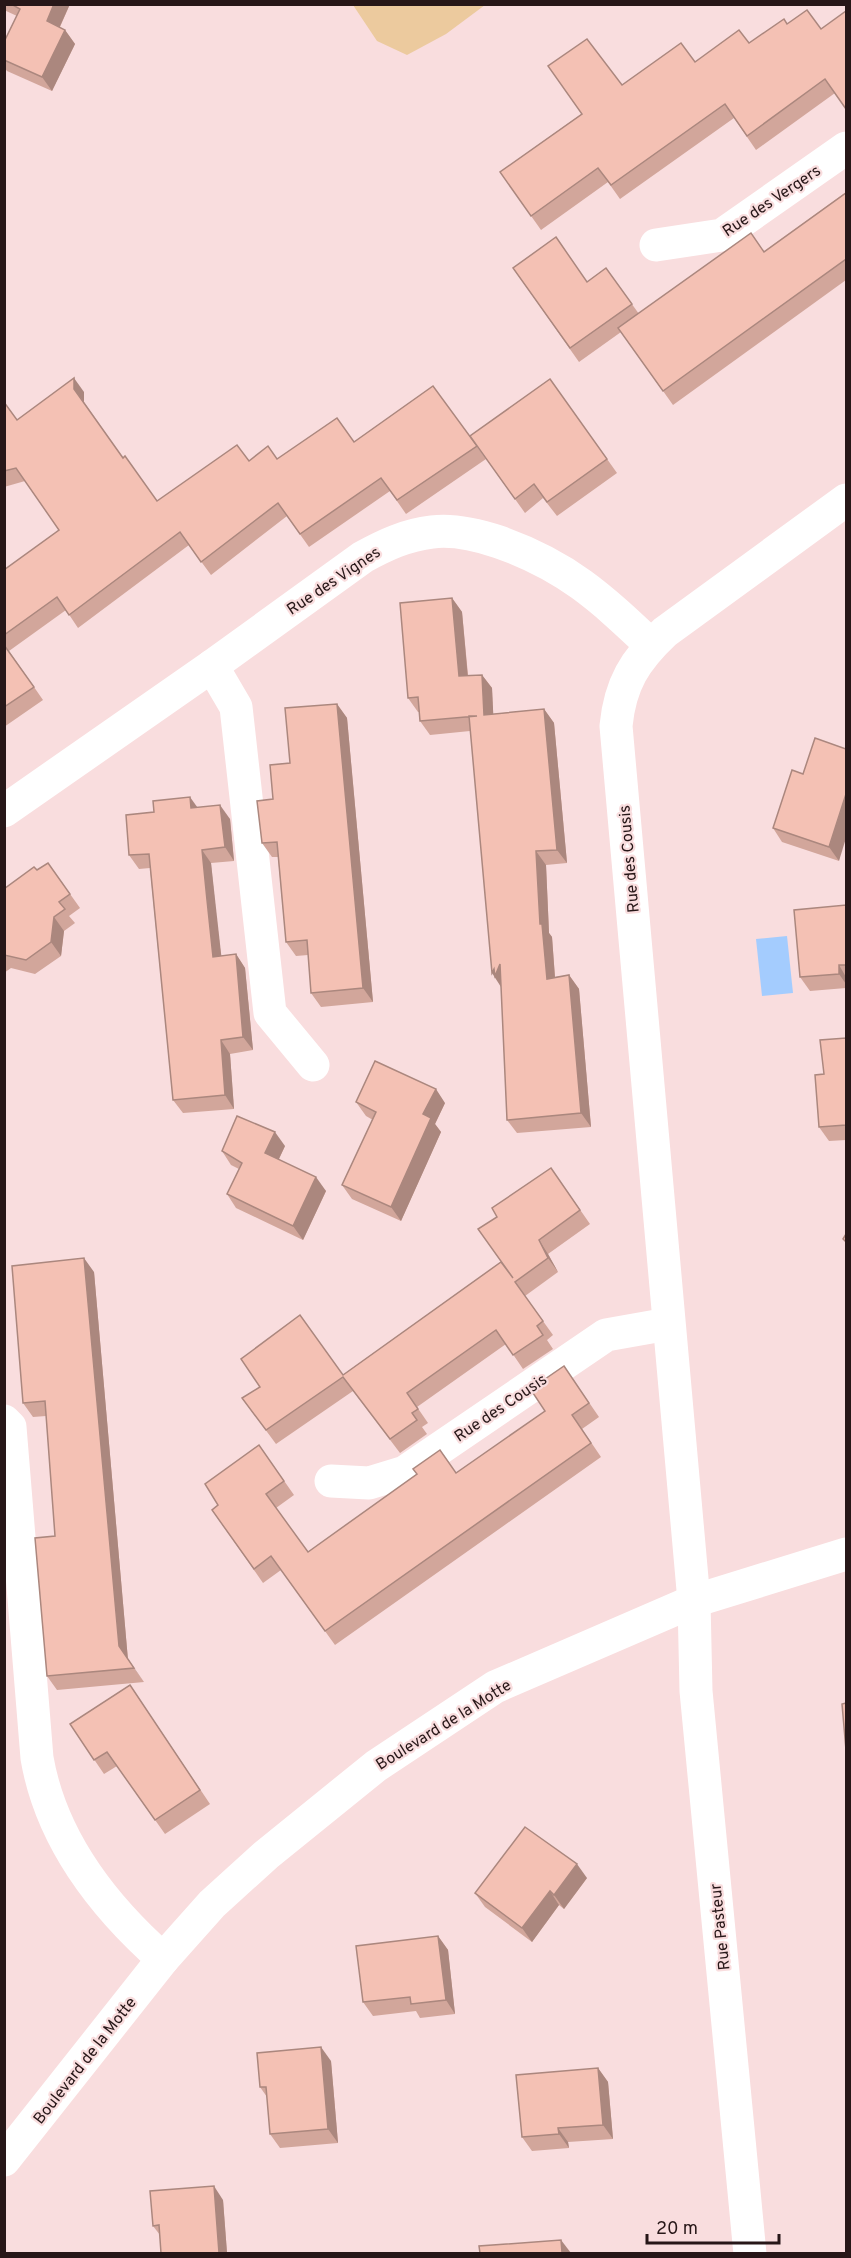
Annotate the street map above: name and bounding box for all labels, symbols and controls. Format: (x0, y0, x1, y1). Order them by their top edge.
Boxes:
street label: Rue des Vergers (719, 161, 825, 242)
street label: Rue des Vignes (284, 543, 385, 620)
street label: Rue des Cousis (615, 804, 645, 913)
street label: Rue des Cousis (451, 1370, 551, 1447)
street label: Boulevard de la Motte (373, 1676, 515, 1775)
street label: Rue Pasteur (706, 1882, 735, 1971)
street label: Boulevard de la Motte (30, 1994, 141, 2129)
scale bar (647, 2207, 779, 2245)
text: 20 m (656, 2218, 698, 2241)

